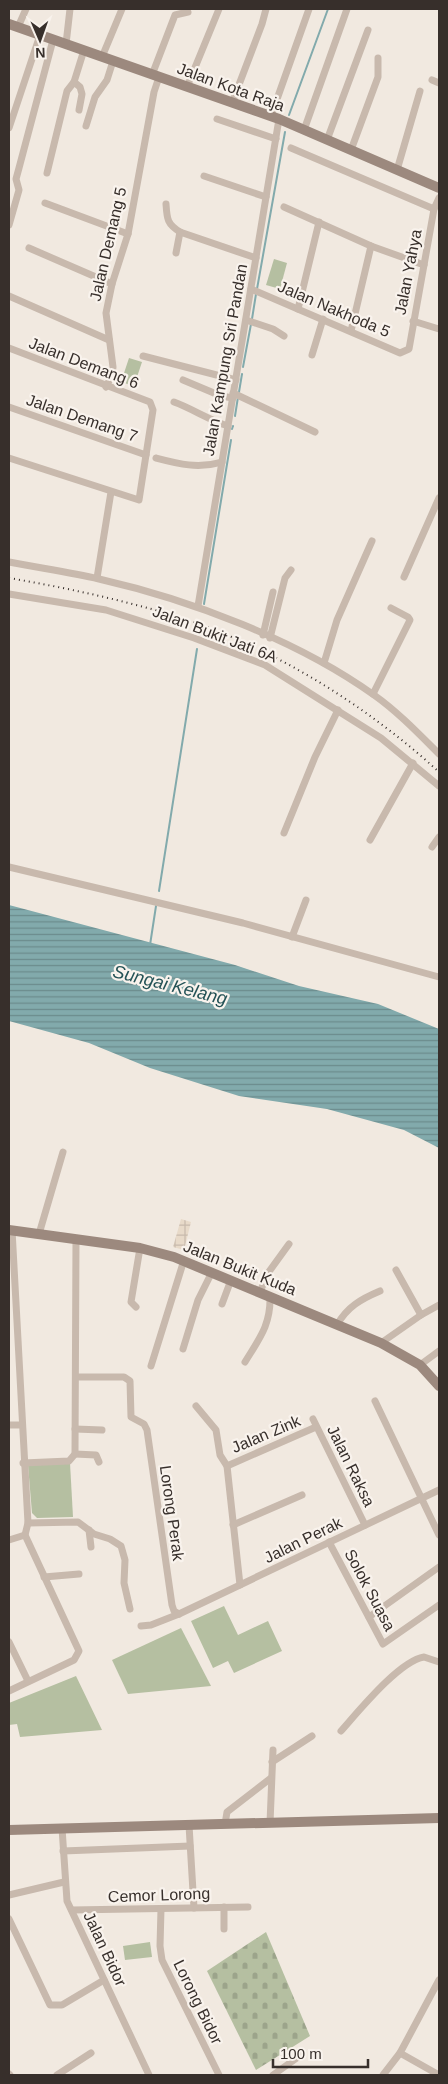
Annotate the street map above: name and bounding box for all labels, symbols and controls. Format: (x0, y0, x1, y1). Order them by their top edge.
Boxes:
north arrow (15, 15, 65, 65)
text: N (35, 45, 46, 61)
street label: Jalan Kota Raja (175, 60, 287, 114)
street label: Jalan Demang 5 (87, 185, 129, 303)
street label: Jalan Yahya (391, 228, 425, 316)
street label: Jalan Kampung Sri Pandan (200, 263, 250, 457)
street label: Jalan Nakhoda 5 (275, 278, 393, 340)
street label: Jalan Demang 6 (27, 334, 142, 392)
street label: Jalan Demang 7 (24, 391, 140, 445)
street label: Jalan Bukit Jati 6A (151, 602, 280, 666)
water label: Sungai Kelang (111, 961, 229, 1009)
street label: Jalan Bukit Kuda (181, 1238, 299, 1298)
street label: Jalan Zink (229, 1412, 304, 1456)
street label: Jalan Raksa (324, 1423, 378, 1509)
street label: Lorong Perak (157, 1464, 187, 1563)
street label: Jalan Perak (261, 1513, 346, 1566)
street label: Solok Suasa (341, 1546, 399, 1634)
street label: Cemor Lorong (108, 1885, 210, 1905)
street label: Jalan Bidor (80, 1909, 130, 1989)
street label: Lorong Bidor (170, 1957, 226, 2047)
scale bar (273, 2036, 368, 2068)
text: 100 m (280, 2045, 322, 2062)

